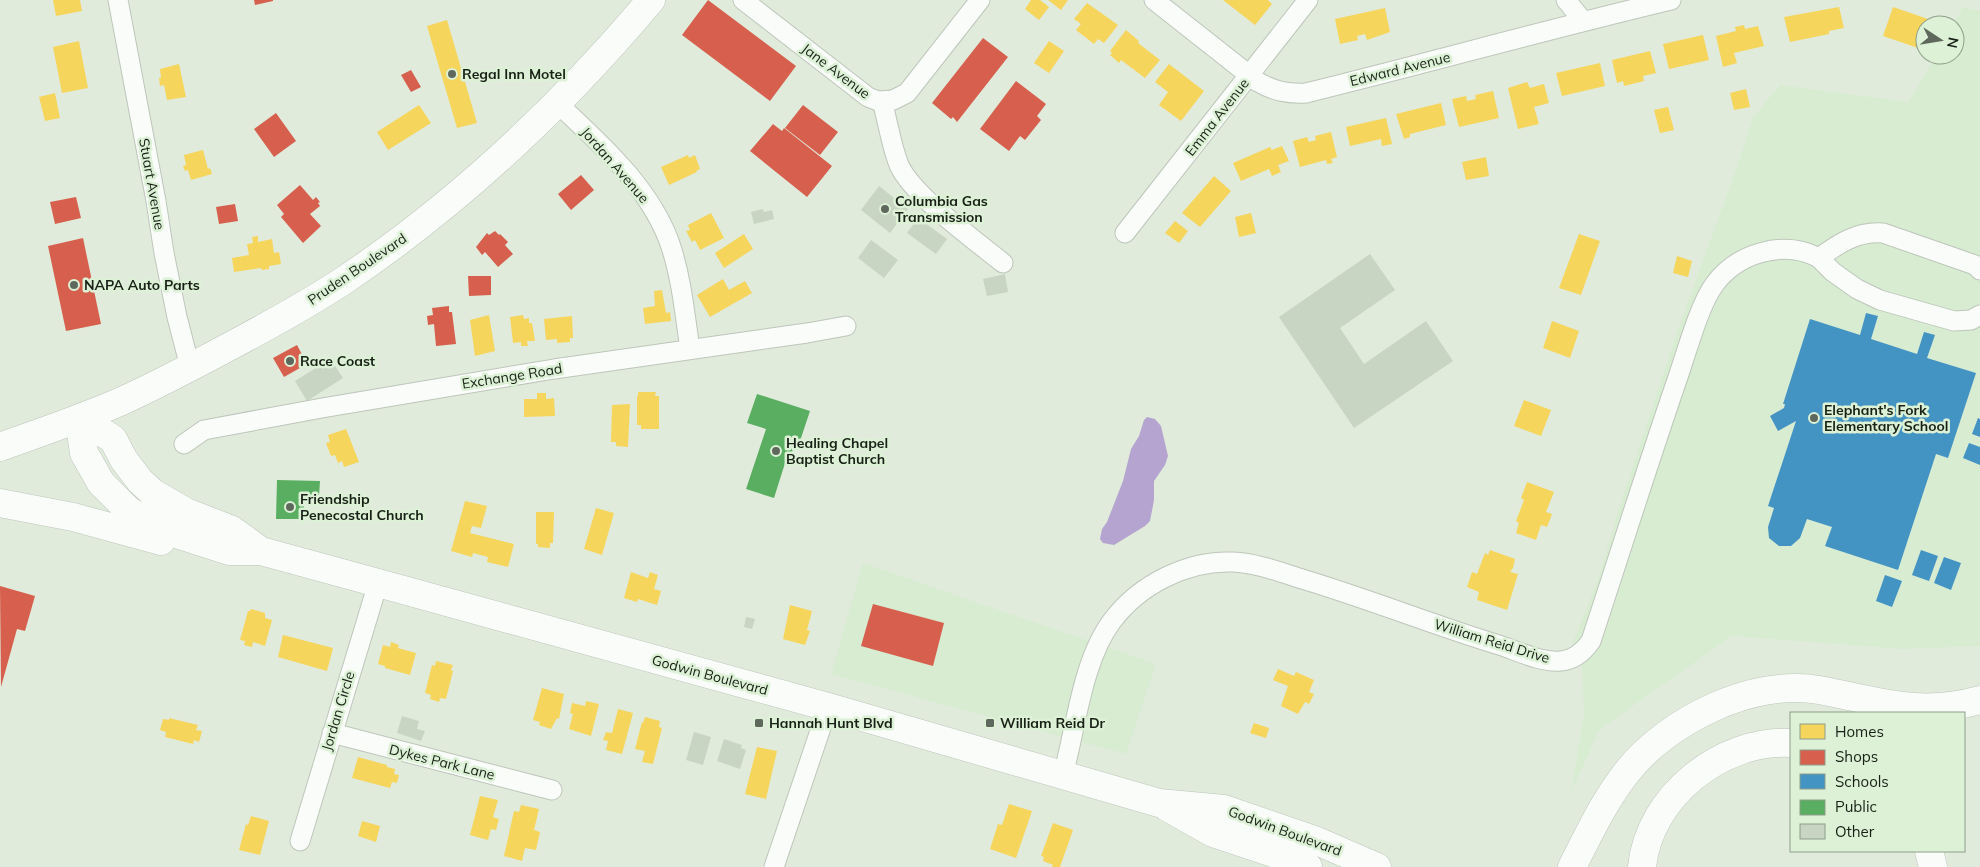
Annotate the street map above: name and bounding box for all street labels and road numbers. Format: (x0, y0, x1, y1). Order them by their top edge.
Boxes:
street label: Jane Avenue (798, 39, 874, 103)
street label: Edward Avenue (1348, 48, 1452, 90)
street label: Emma Avenue (1181, 75, 1253, 159)
street label: Jordan Avenue (577, 123, 653, 207)
street label: Stuart Avenue (135, 137, 169, 231)
street label: Pruden Boulevard (304, 229, 410, 309)
street label: Exchange Road (461, 359, 563, 393)
street label: William Reid Drive (1432, 615, 1552, 667)
street label: Godwin Boulevard (650, 651, 770, 699)
street label: Jordan Circle (317, 669, 359, 753)
street label: Dykes Park Lane (387, 740, 497, 784)
street label: Godwin Boulevard (1226, 802, 1344, 860)

